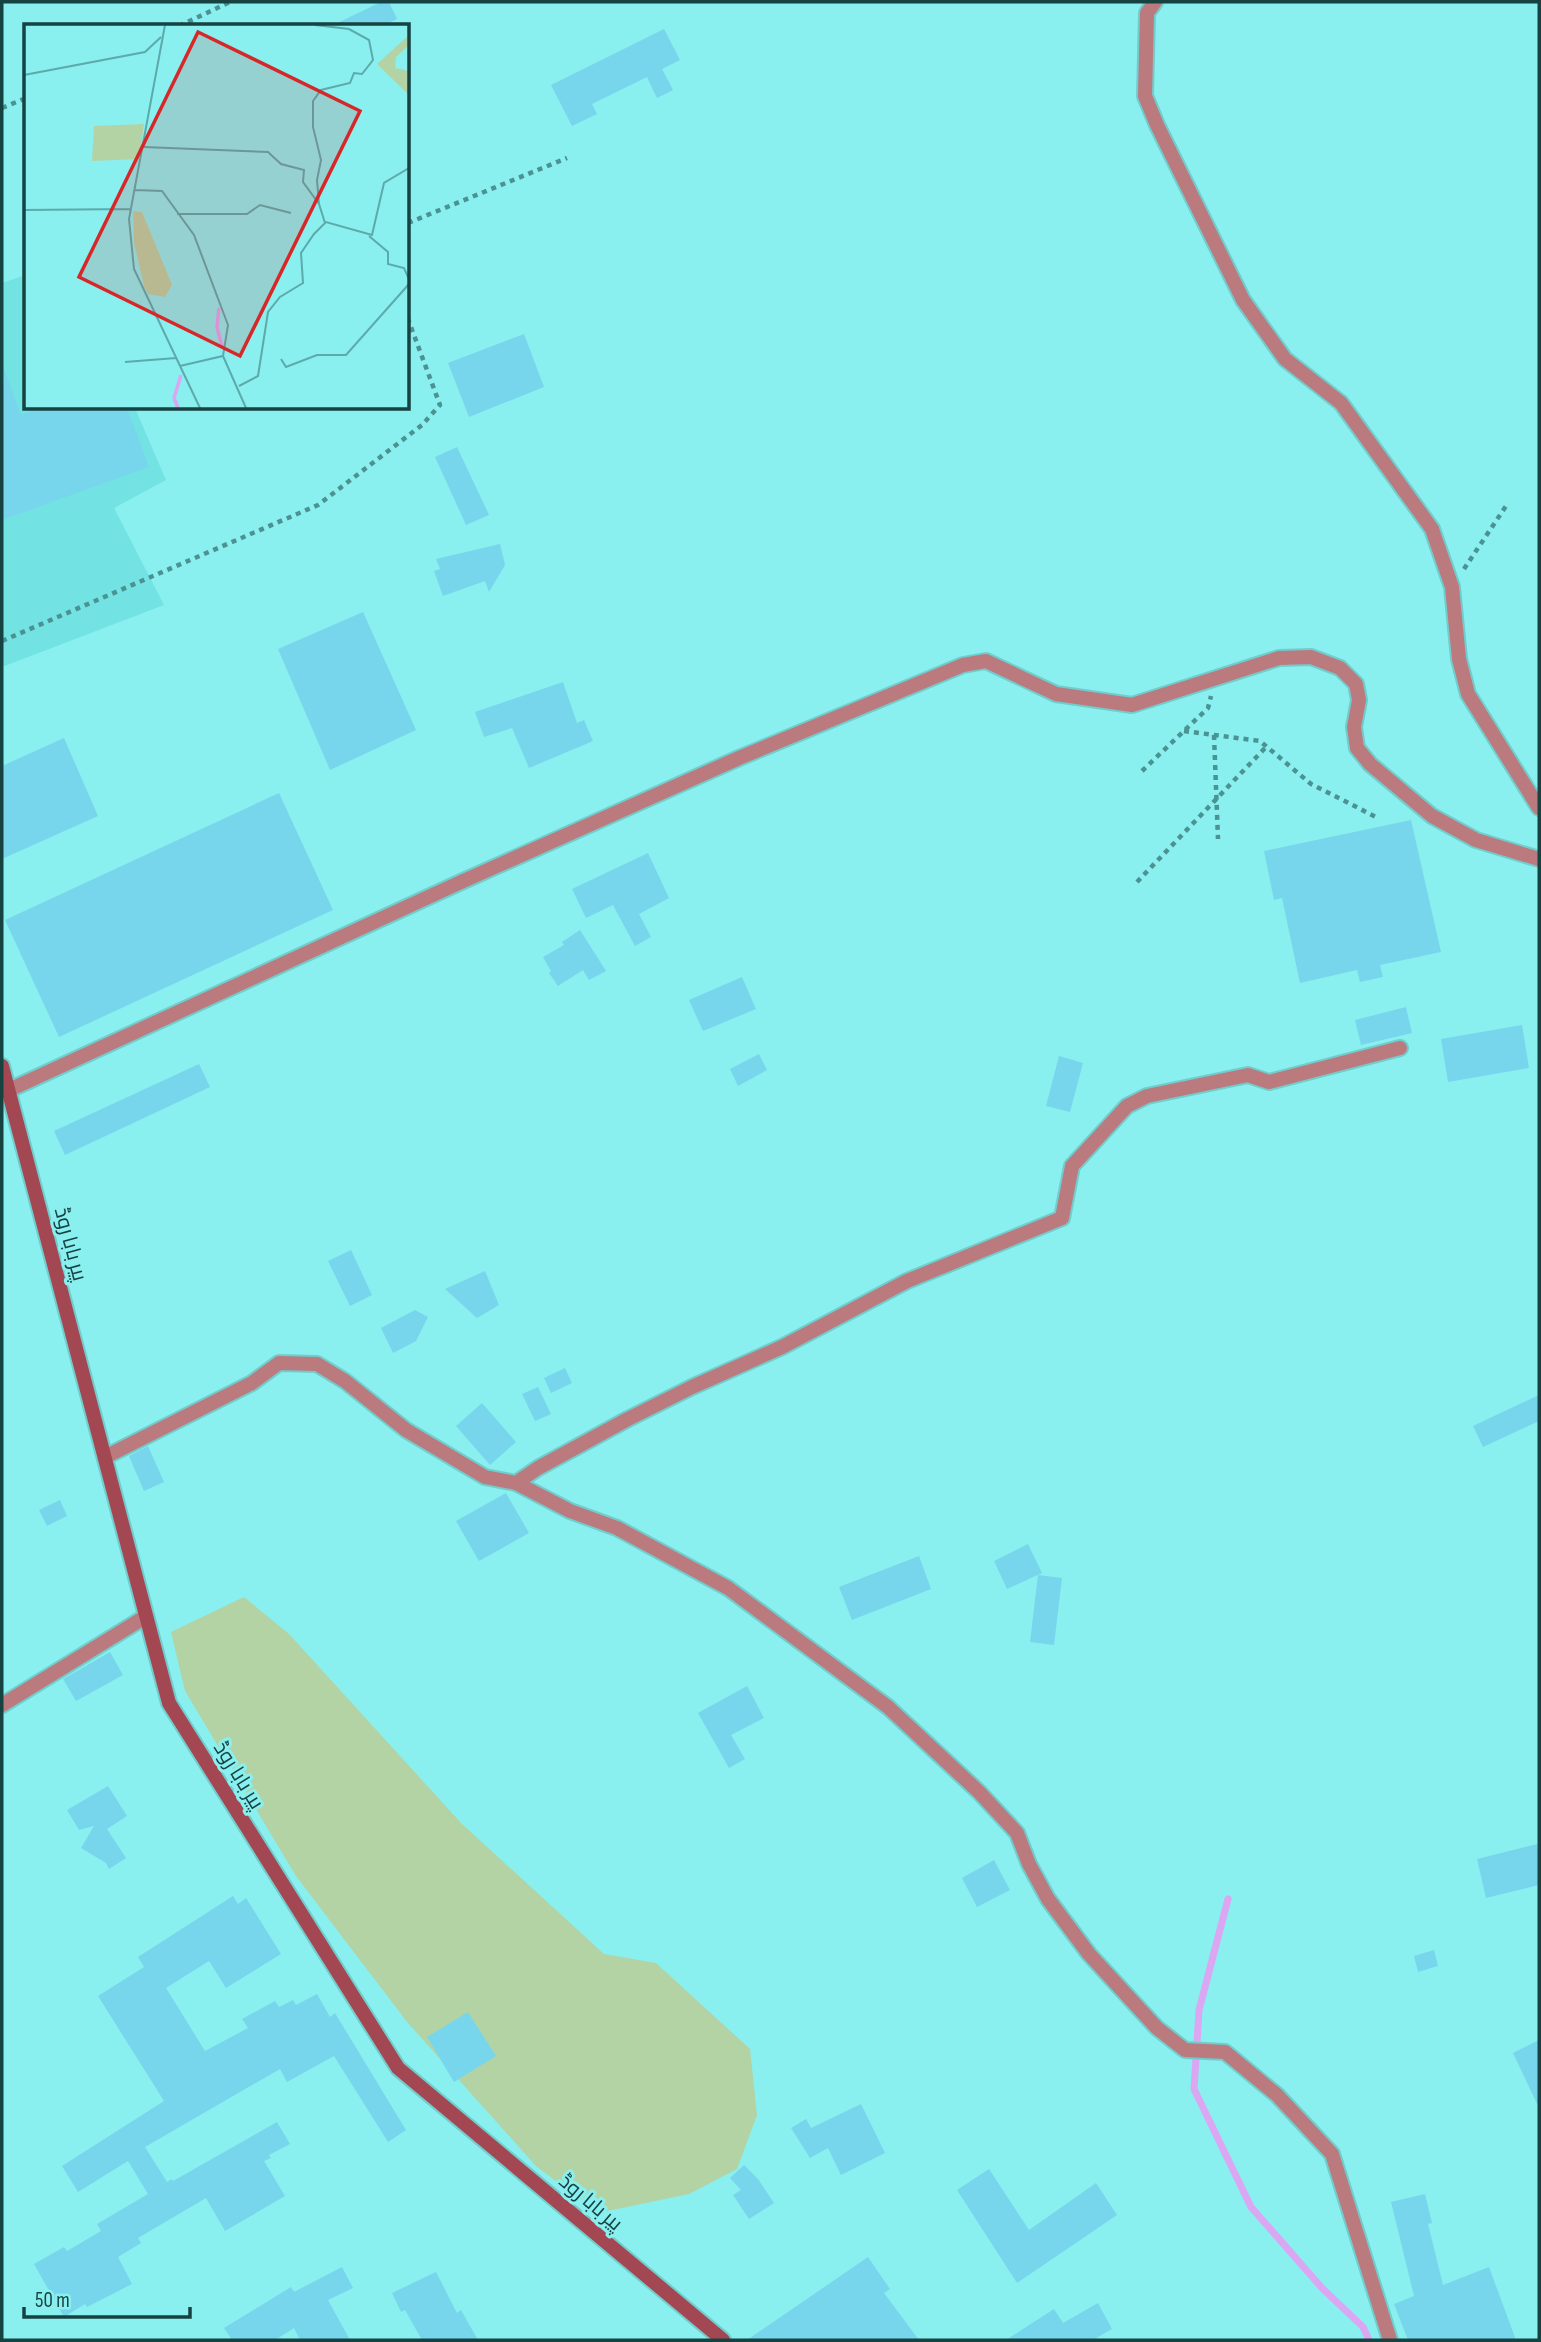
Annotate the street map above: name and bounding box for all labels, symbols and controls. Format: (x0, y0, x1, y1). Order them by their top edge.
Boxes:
inset map (24, 24, 410, 410)
street label: پیر بابا روڈ (48, 1204, 92, 1284)
street label: پیر بابا روڈ (207, 1737, 269, 1815)
street label: پیر بابا روڈ (553, 2169, 628, 2237)
scale bar (24, 2276, 191, 2320)
text: 50 m (35, 2288, 70, 2313)

